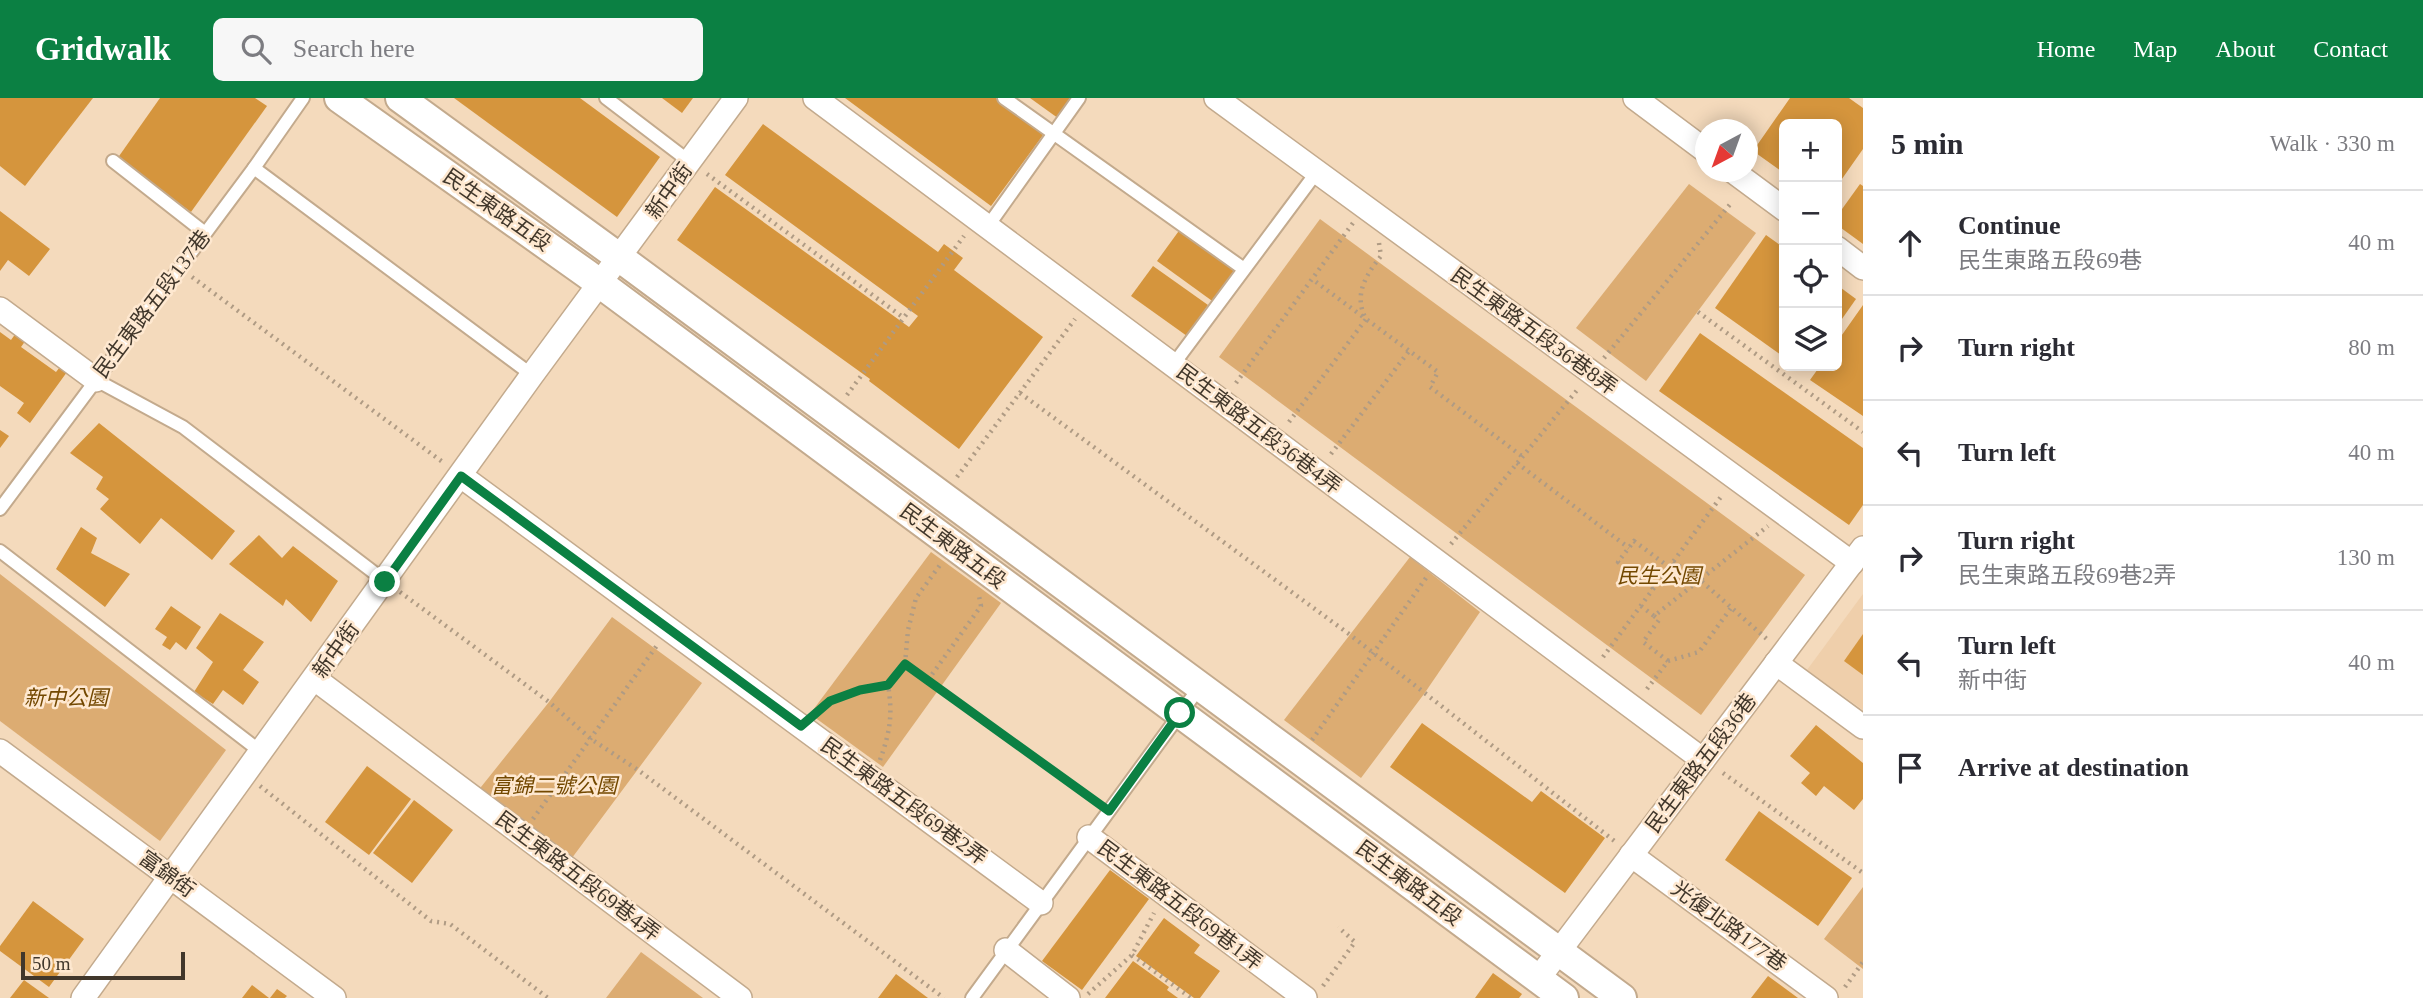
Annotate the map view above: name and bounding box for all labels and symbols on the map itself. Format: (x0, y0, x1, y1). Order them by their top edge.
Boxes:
north arrow (1695, 119, 1758, 182)
street label: 新中街 (641, 158, 697, 224)
street label: 民生東路五段 (439, 164, 555, 256)
street label: 民生東路五段137巷 (89, 226, 215, 382)
street label: 民生東路五段36巷8弄 (1446, 263, 1622, 399)
street label: 民生東路五段36巷4弄 (1172, 359, 1346, 499)
street label: 民生東路五段 (895, 499, 1011, 593)
park label: 民生公園 (1617, 564, 1704, 588)
route end (369, 566, 400, 597)
street label: 新中街 (308, 617, 364, 683)
park label: 新中公園 (24, 686, 111, 710)
street label: 民生東路五段36巷 (1641, 689, 1761, 837)
route start (1164, 697, 1195, 728)
street label: 民生東路五段69巷2弄 (816, 733, 992, 869)
park label: 富錦二號公園 (491, 774, 620, 798)
street label: 民生東路五段69巷4弄 (491, 806, 665, 946)
street label: 民生東路五段69巷1弄 (1093, 835, 1267, 975)
street label: 民生東路五段 (1351, 836, 1467, 930)
street label: 富錦街 (134, 846, 200, 902)
street label: 光復北路177巷 (1667, 876, 1791, 976)
scale bar (21, 949, 186, 981)

